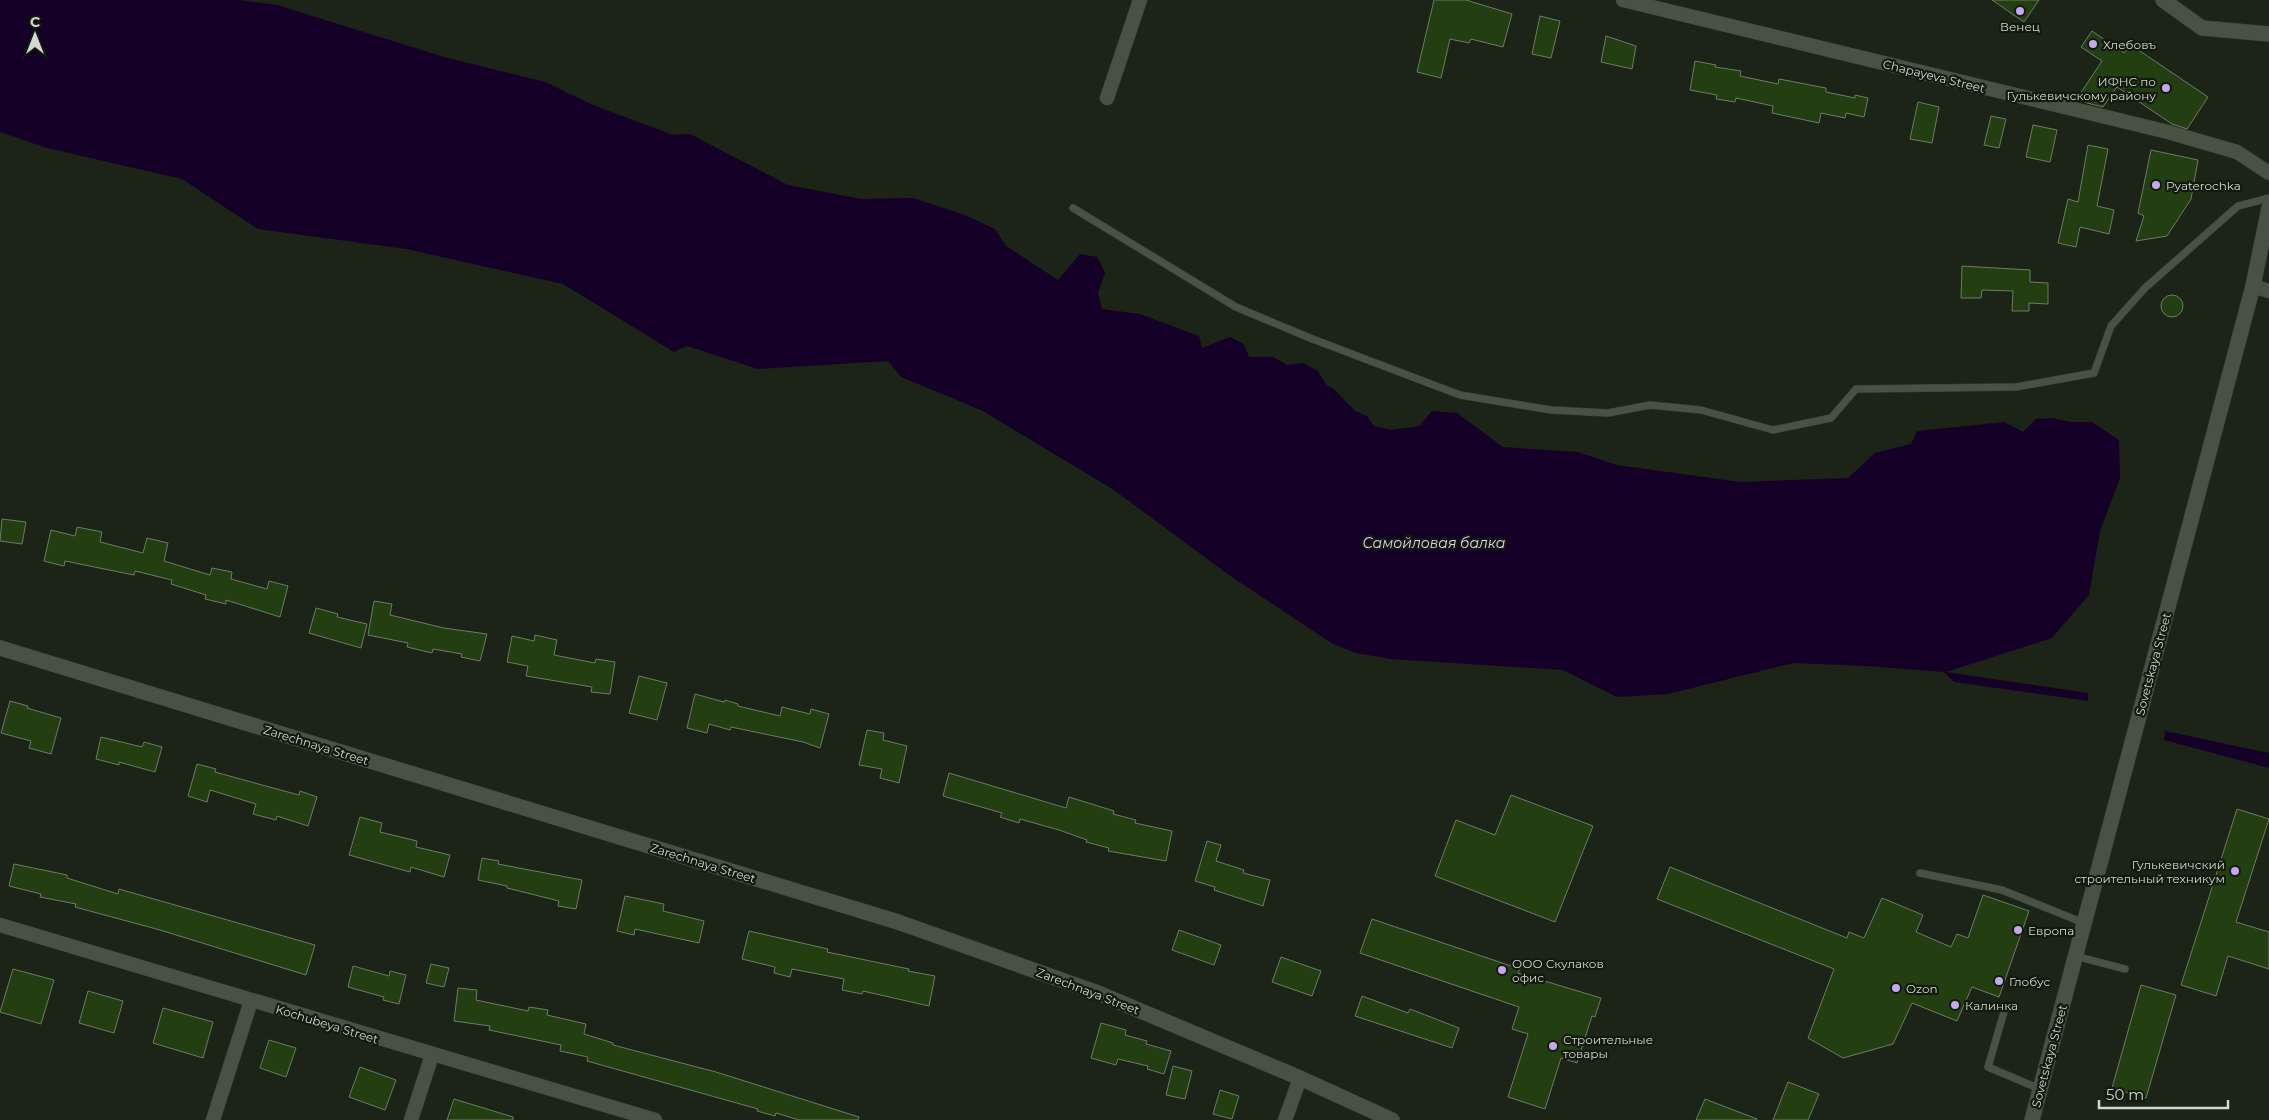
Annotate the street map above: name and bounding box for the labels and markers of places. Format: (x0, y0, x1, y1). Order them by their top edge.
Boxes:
marker: Венец (2014, 5, 2026, 17)
place label: Венец (2000, 19, 2040, 34)
place label: Хлебовъ (2103, 37, 2156, 52)
marker: Хлебовъ (2087, 38, 2099, 50)
place label: ИФНС по Гулькевичскому району (2007, 74, 2156, 103)
marker: ИФНС по Гулькевичскому району (2160, 82, 2172, 94)
place label: Pyaterochka (2166, 178, 2241, 193)
marker: Pyaterochka (2150, 179, 2162, 191)
place label: Гулькевичский строительный техникум (2074, 857, 2225, 886)
marker: Гулькевичский строительный техникум (2229, 865, 2241, 877)
place label: Европа (2028, 923, 2074, 938)
marker: Европа (2012, 924, 2024, 936)
place label: ООО Скулаков офис (1512, 956, 1604, 985)
marker: ООО Скулаков офис (1496, 964, 1508, 976)
place label: Глобус (2009, 974, 2050, 989)
marker: Глобус (1993, 975, 2005, 987)
place label: Ozon (1906, 981, 1938, 996)
marker: Ozon (1890, 982, 1902, 994)
place label: Калинка (1965, 998, 2018, 1013)
marker: Калинка (1949, 999, 1961, 1011)
place label: Строительные товары (1563, 1032, 1653, 1061)
marker: Строительные товары (1547, 1040, 1559, 1052)

